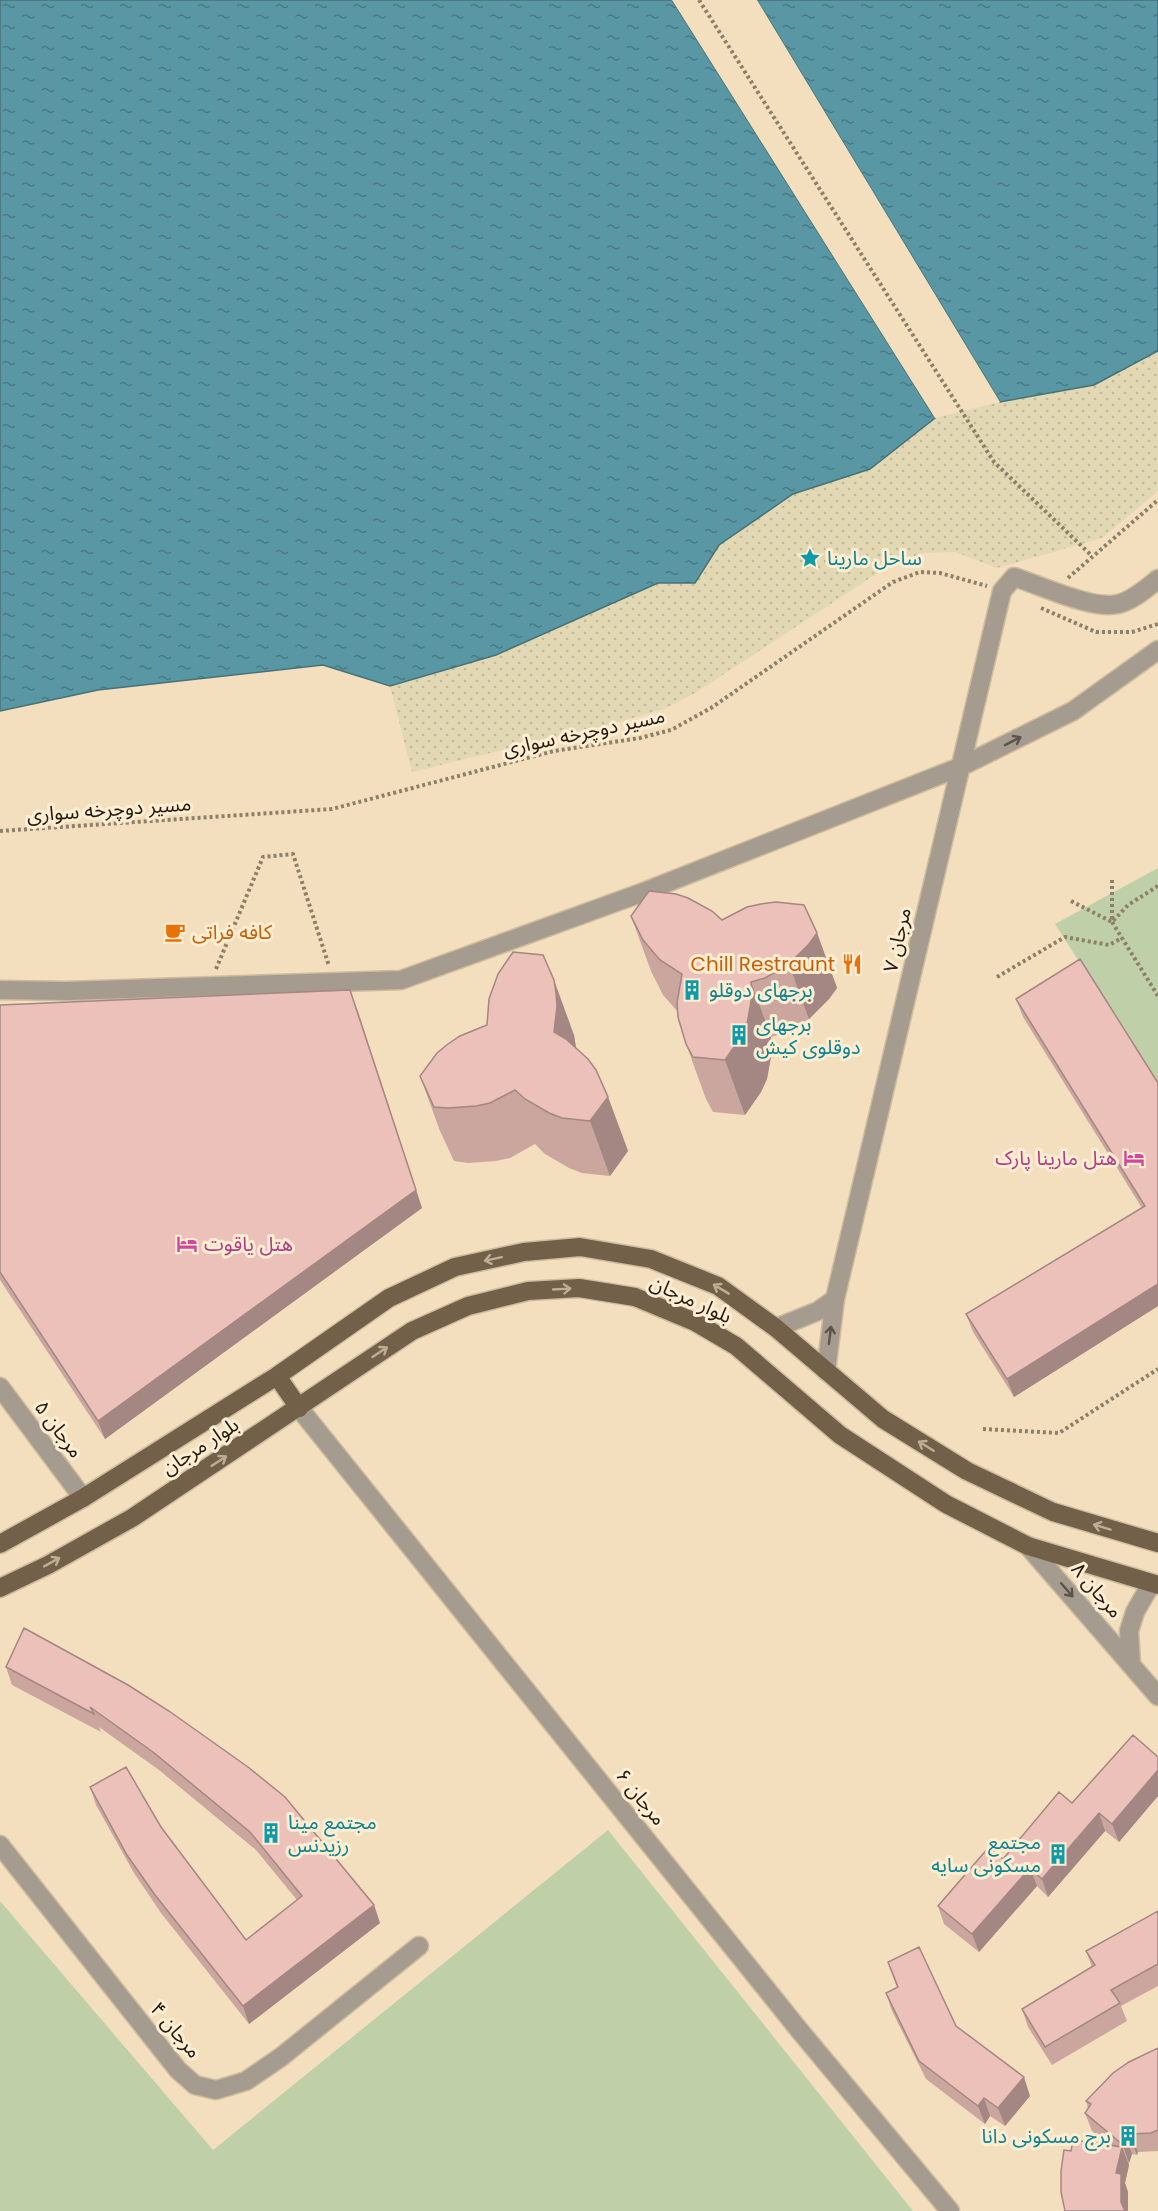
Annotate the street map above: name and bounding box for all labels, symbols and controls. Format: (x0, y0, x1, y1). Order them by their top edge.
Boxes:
place label: ساحل مارینا (827, 544, 922, 572)
place icon: ساحل مارینا (798, 546, 822, 570)
street label: مسیر دوچرخه سواری (500, 701, 668, 763)
one-way arrow (1003, 735, 1021, 746)
street label: مسیر دوچرخه سواری (26, 789, 192, 829)
street label: مرجان ۷ (876, 905, 918, 975)
place label: کافه فراتی (192, 918, 273, 946)
cafe icon: کافه فراتی (163, 920, 187, 944)
place label: Chill Restraunt (691, 950, 835, 978)
restaurant icon: Chill Restraunt (840, 952, 864, 976)
place label: برجهای دوقلو (709, 976, 813, 1004)
building icon: برجهای دوقلو (680, 978, 704, 1002)
place label: برجهای دوقلوی کیش (756, 1010, 860, 1061)
building icon: برجهای دوقلوی کیش (727, 1023, 751, 1047)
place label: هتل مارینا پارک (995, 1144, 1117, 1172)
hotel icon: هتل مارینا پارک (1122, 1146, 1146, 1170)
place label: هتل یاقوت (204, 1230, 293, 1258)
hotel icon: هتل یاقوت (175, 1232, 199, 1256)
one-way arrow (483, 1253, 502, 1265)
street label: بلوار مرجان (646, 1268, 736, 1330)
one-way arrow (713, 1283, 730, 1295)
one-way arrow (552, 1284, 572, 1295)
one-way arrow (825, 1326, 836, 1346)
one-way arrow (371, 1345, 388, 1357)
street label: مرجان ۵ (28, 1394, 90, 1464)
street label: بلوار مرجان (156, 1411, 244, 1481)
one-way arrow (917, 1439, 934, 1452)
one-way arrow (210, 1455, 226, 1467)
one-way arrow (1093, 1521, 1112, 1532)
one-way arrow (43, 1556, 61, 1567)
street label: مرجان ۸ (1065, 1556, 1129, 1624)
one-way arrow (1060, 1582, 1074, 1597)
street label: مرجان ۶ (609, 1763, 673, 1831)
place label: مجتمع مینا رزیدنس (288, 1808, 377, 1859)
building icon: مجتمع مینا رزیدنس (259, 1821, 283, 1845)
place label: مجتمع مسکونی سایه (931, 1828, 1041, 1879)
building icon: مجتمع مسکونی سایه (1046, 1842, 1070, 1866)
street label: مرجان ۴ (144, 1996, 208, 2064)
place label: برج مسکونی دانا (982, 2122, 1111, 2151)
building icon: برج مسکونی دانا (1116, 2124, 1140, 2148)

